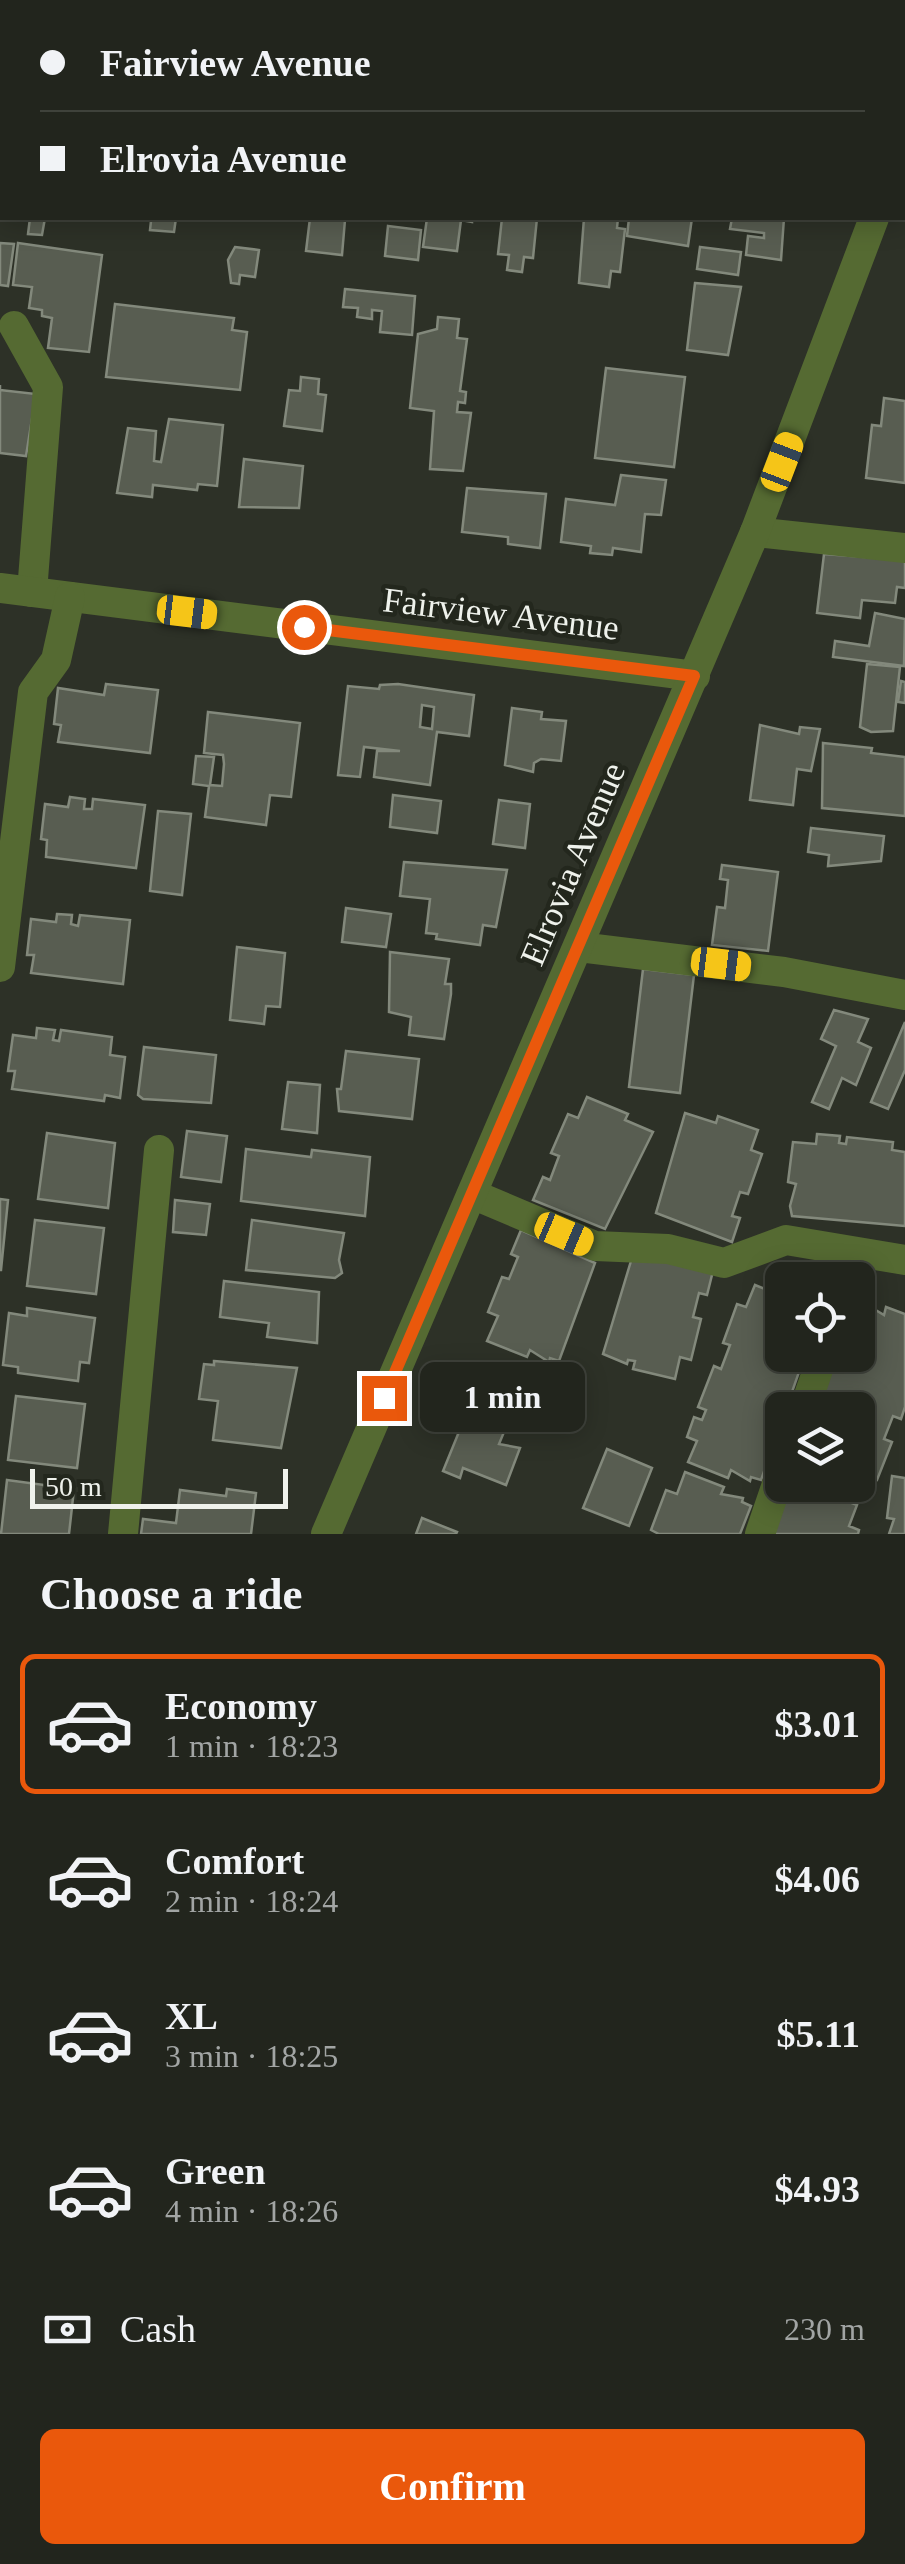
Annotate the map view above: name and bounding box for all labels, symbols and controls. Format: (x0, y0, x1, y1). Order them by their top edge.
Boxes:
text: Fairview Avenue (100, 42, 371, 84)
text: Elrovia Avenue (100, 138, 347, 180)
car (757, 429, 807, 495)
street label: Fairview Avenue (381, 580, 621, 648)
car (155, 593, 219, 631)
route start (282, 605, 327, 650)
street label: Elrovia Avenue (513, 757, 633, 971)
car (689, 945, 753, 983)
car (531, 1208, 597, 1260)
map controls (765, 1262, 875, 1502)
button: locate (765, 1262, 875, 1372)
callout: 1 min (419, 1363, 584, 1433)
route end (362, 1376, 407, 1421)
text: 1 min (464, 1379, 541, 1415)
button: layers (765, 1392, 875, 1502)
scale bar (30, 1464, 288, 1508)
text: 50 m (45, 1471, 102, 1502)
text: Choose a ride (40, 1569, 303, 1619)
icon: car (45, 1679, 135, 1769)
text: Economy (165, 1685, 317, 1727)
text: $3.01 (775, 1703, 860, 1745)
text: 1 min · 18:23 (165, 1728, 338, 1764)
icon: car (45, 1834, 135, 1924)
text: Comfort (165, 1840, 304, 1882)
text: $4.06 (775, 1858, 860, 1900)
text: 2 min · 18:24 (165, 1883, 338, 1919)
icon: car (45, 1989, 135, 2079)
text: XL (165, 1995, 218, 2037)
text: $5.11 (777, 2013, 860, 2055)
text: 3 min · 18:25 (165, 2038, 338, 2074)
icon: car (45, 2144, 135, 2234)
text: Green (165, 2150, 266, 2192)
text: $4.93 (775, 2168, 860, 2210)
text: 4 min · 18:26 (165, 2193, 338, 2229)
icon: cash (40, 2302, 95, 2357)
text: Cash (120, 2308, 196, 2350)
text: 230 m (784, 2311, 865, 2347)
button: Confirm (40, 2429, 865, 2544)

